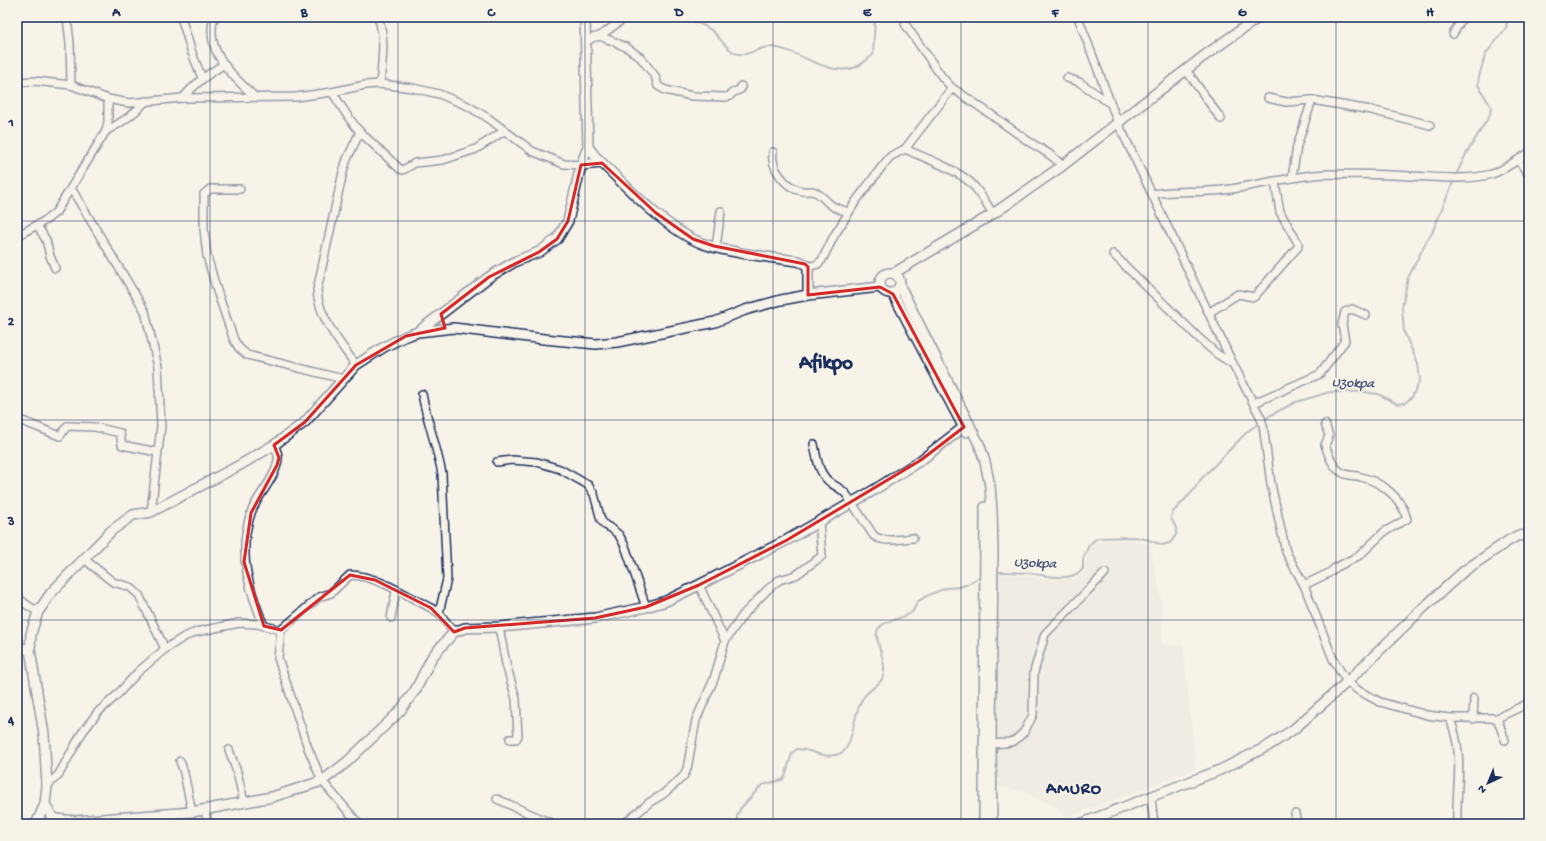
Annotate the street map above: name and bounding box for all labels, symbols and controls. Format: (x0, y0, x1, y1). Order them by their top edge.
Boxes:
text: A (111, 6, 121, 21)
text: B (300, 6, 309, 21)
text: C (486, 6, 496, 21)
text: D (674, 6, 684, 21)
text: E (863, 6, 872, 21)
text: F (1051, 6, 1060, 21)
text: G (1238, 6, 1247, 21)
text: H (1426, 6, 1434, 21)
text: 1 (7, 116, 14, 131)
text: 2 (8, 315, 15, 330)
district label: Afikpo (798, 352, 853, 377)
water label: Uzokpa (1331, 375, 1376, 393)
text: 3 (7, 515, 15, 530)
water label: Uzokpa (1013, 554, 1058, 574)
text: 4 (7, 714, 15, 729)
north arrow (1468, 763, 1508, 803)
district label: AMURO (1045, 780, 1102, 800)
text: N (1476, 782, 1489, 796)

